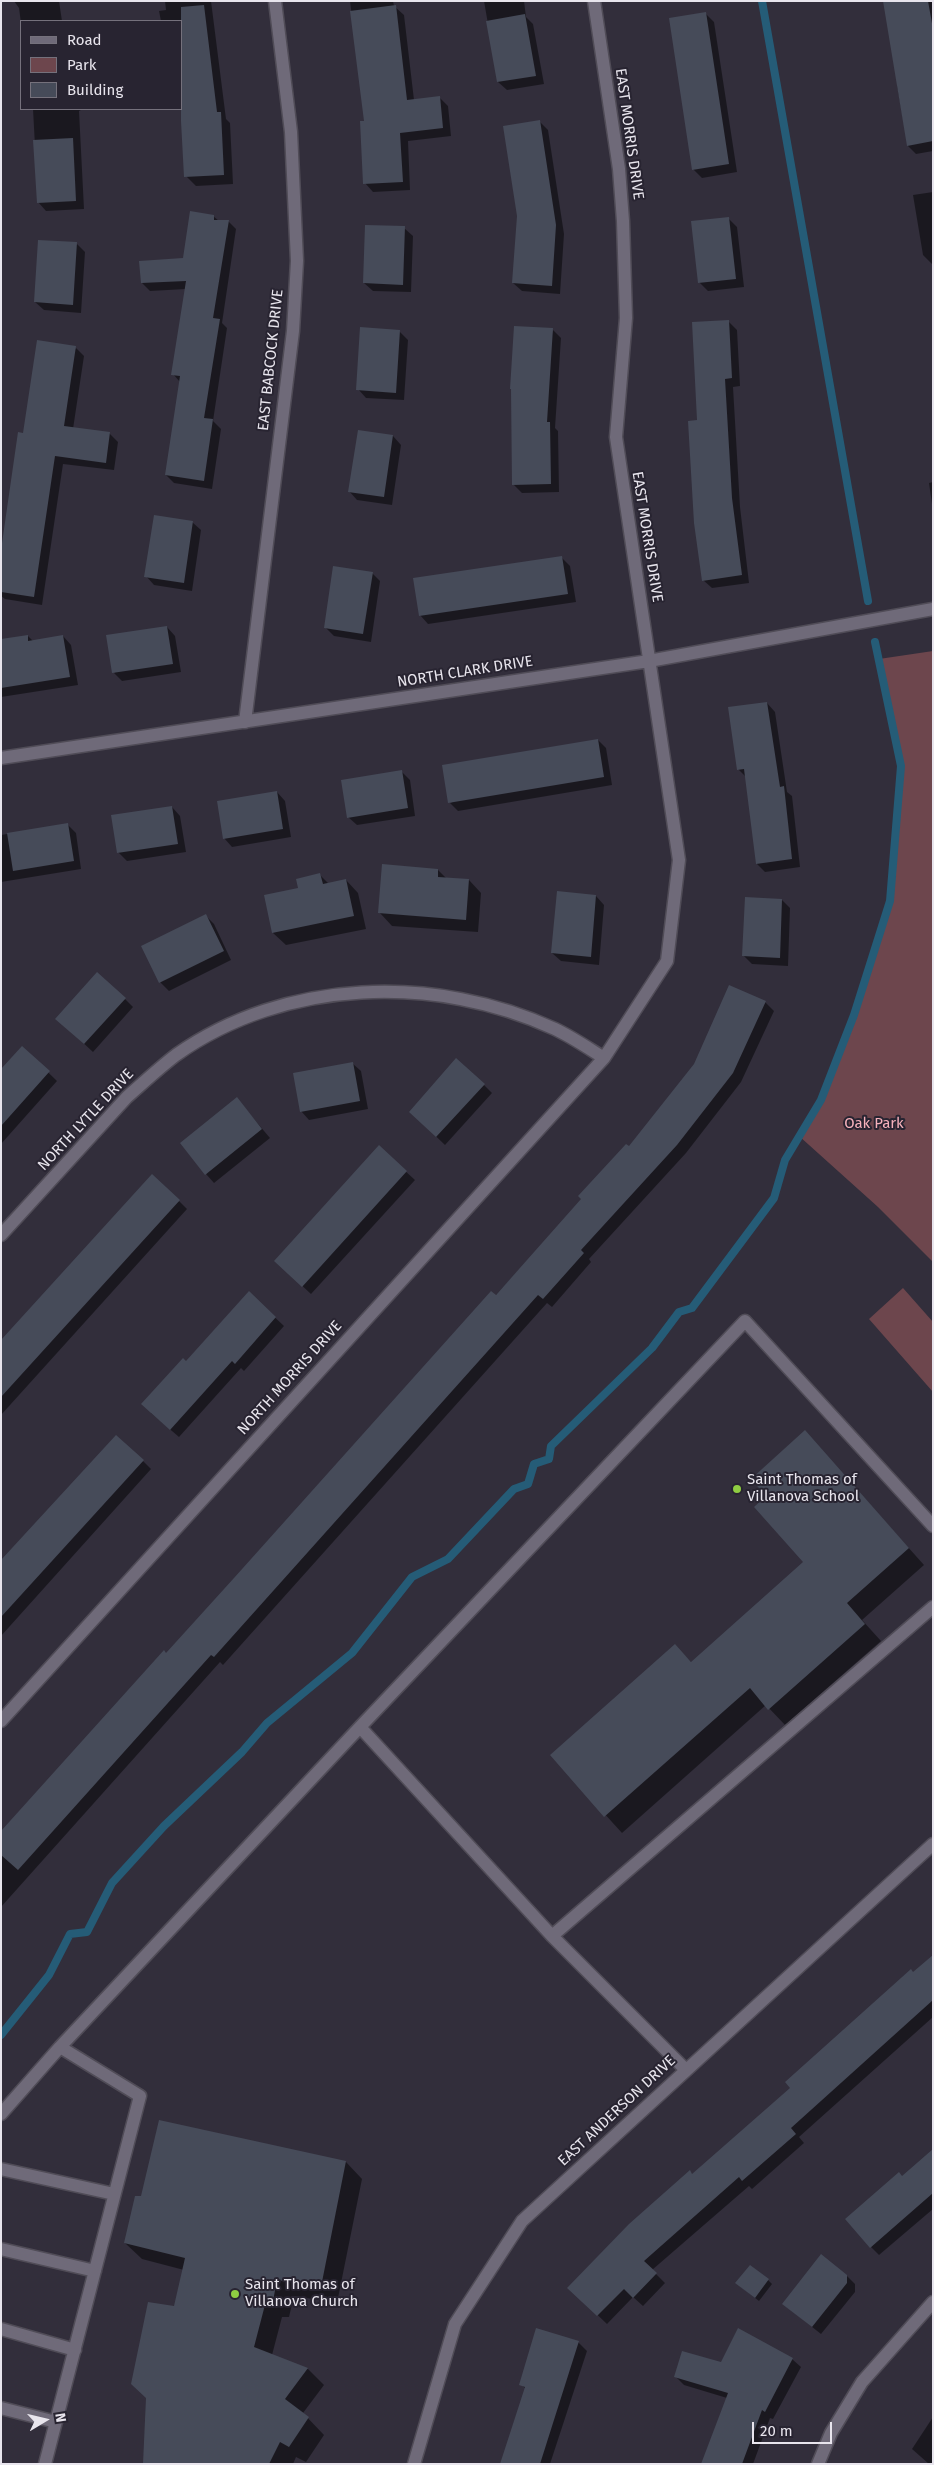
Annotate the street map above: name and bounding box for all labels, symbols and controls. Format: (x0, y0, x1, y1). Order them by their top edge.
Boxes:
legend (20, 20, 182, 110)
text: Road (67, 31, 102, 49)
text: Park (67, 56, 97, 74)
street label: EAST MORRIS DRIVE (611, 67, 647, 201)
text: Building (67, 81, 123, 99)
street label: EAST BABCOCK DRIVE (255, 288, 287, 432)
street label: EAST MORRIS DRIVE (628, 470, 666, 604)
street label: NORTH CLARK DRIVE (396, 652, 534, 692)
street label: NORTH LYTLE DRIVE (34, 1065, 138, 1175)
park label: Oak Park (844, 1115, 904, 1133)
street label: NORTH MORRIS DRIVE (234, 1317, 346, 1439)
place label: Saint Thomas of Villanova School (747, 1471, 859, 1506)
marker: Saint Thomas of Villanova School (731, 1483, 743, 1495)
street label: EAST ANDERSON DRIVE (555, 2052, 679, 2170)
place label: Saint Thomas of Villanova Church (245, 2276, 358, 2311)
marker: Saint Thomas of Villanova Church (229, 2288, 241, 2300)
north arrow (20, 2395, 70, 2445)
text: N (51, 2412, 69, 2423)
scale bar (754, 2412, 834, 2444)
text: 20 m (760, 2422, 793, 2440)

